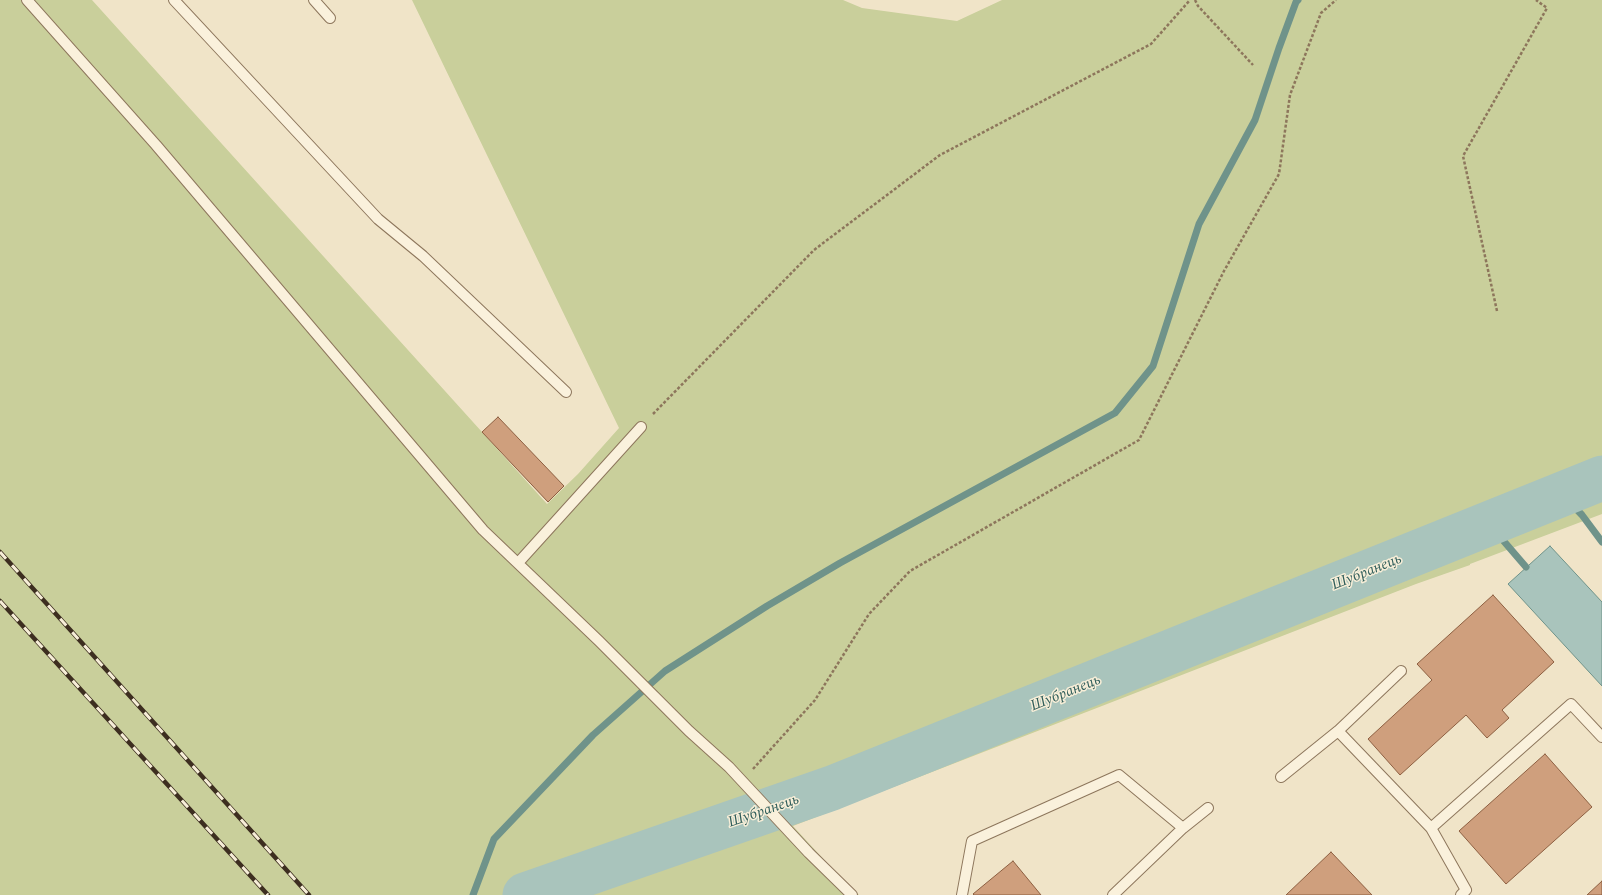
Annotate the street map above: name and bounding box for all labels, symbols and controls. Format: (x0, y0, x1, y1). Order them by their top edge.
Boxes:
water label: Шубранець (1329, 551, 1405, 595)
water label: Шубранець (1028, 672, 1104, 716)
water label: Шубранець (726, 791, 802, 833)

